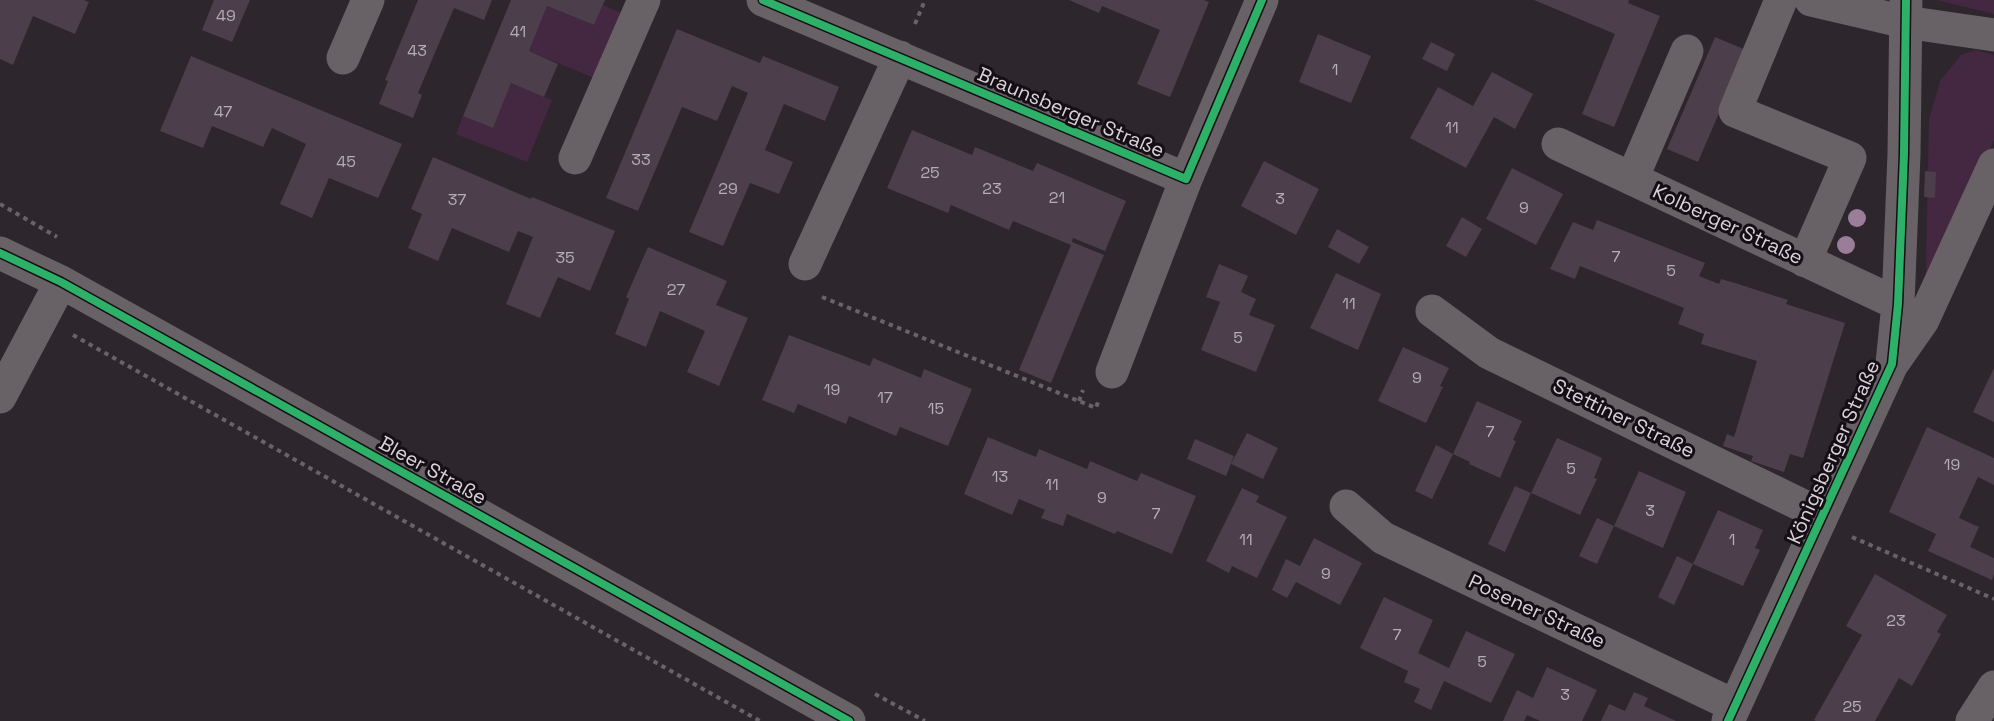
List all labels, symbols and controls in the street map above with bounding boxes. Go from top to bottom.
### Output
house number: 49 [216,5,236,26]
house number: 41 [510,21,526,42]
house number: 43 [407,40,427,61]
house number: 1 [1332,59,1338,80]
street label: Braunsberger Straße [974,61,1168,163]
house number: 47 [214,101,232,122]
house number: 11 [1445,117,1459,138]
house number: 33 [631,149,651,170]
house number: 45 [336,151,356,172]
house number: 25 [920,162,940,183]
house number: 29 [718,178,738,199]
house number: 23 [982,178,1002,199]
street label: Kolberger Straße [1649,178,1807,270]
house number: 21 [1049,187,1065,208]
house number: 3 [1275,188,1285,209]
house number: 37 [448,189,466,210]
house number: 9 [1519,197,1529,218]
house number: 7 [1611,246,1621,267]
house number: 35 [555,247,575,268]
house number: 5 [1666,260,1676,281]
house number: 27 [667,279,685,300]
house number: 11 [1342,293,1356,314]
house number: 5 [1233,327,1243,348]
street label: Königsberger Straße [1781,356,1885,548]
house number: 9 [1412,367,1422,388]
street label: Stettiner Straße [1549,372,1699,464]
house number: 19 [824,379,840,400]
house number: 17 [877,387,893,408]
house number: 15 [928,398,944,419]
house number: 7 [1485,421,1495,442]
street label: Bleer Straße [375,430,491,510]
house number: 19 [1944,454,1960,475]
house number: 5 [1566,458,1576,479]
house number: 13 [992,466,1008,487]
house number: 11 [1045,474,1059,495]
house number: 9 [1097,487,1107,508]
house number: 3 [1645,500,1655,521]
house number: 7 [1151,503,1161,524]
house number: 11 [1239,529,1253,550]
house number: 1 [1729,529,1735,550]
house number: 9 [1321,563,1331,584]
street label: Posener Straße [1465,568,1609,654]
house number: 23 [1886,610,1906,631]
house number: 7 [1392,624,1402,645]
house number: 5 [1477,651,1487,672]
house number: 3 [1560,684,1570,705]
house number: 25 [1842,696,1862,717]

